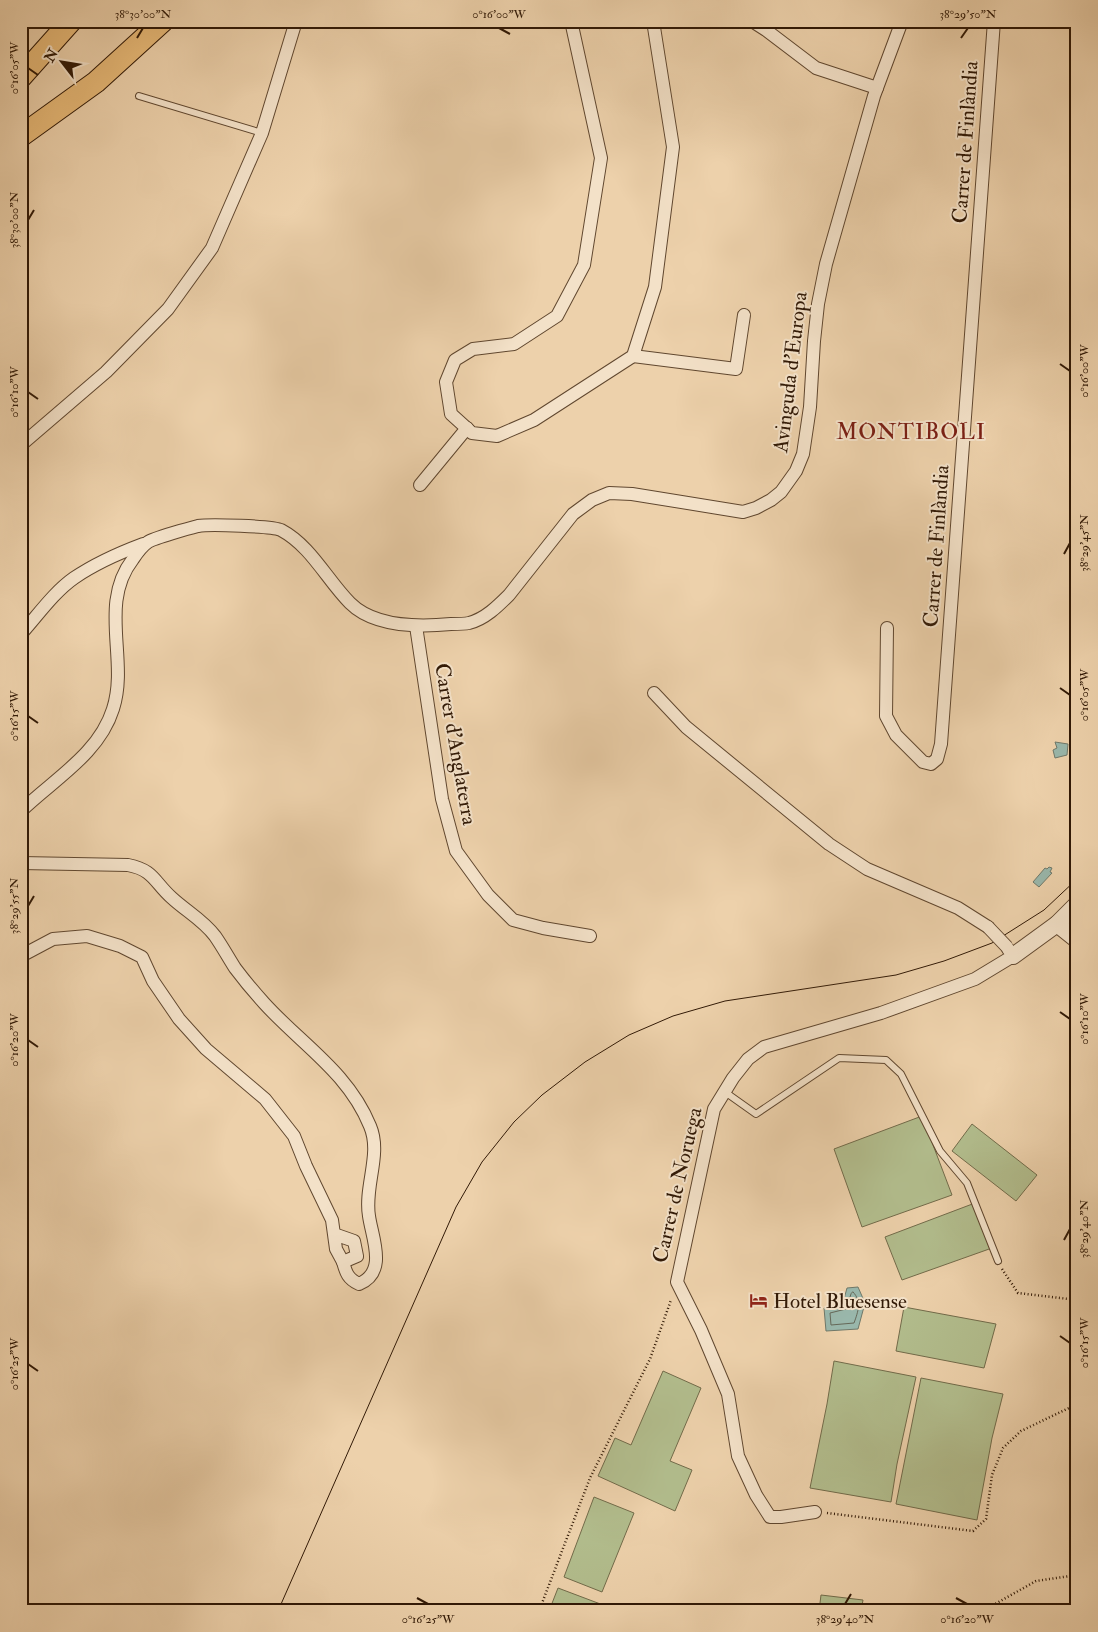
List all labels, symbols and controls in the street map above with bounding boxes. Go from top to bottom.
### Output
text: 38°30'00"N [115,7,172,22]
text: 0°16'00"W [472,7,527,22]
text: 38°29'50"N [939,7,997,22]
north arrow [38,38,88,88]
text: 0°16'05"W [7,41,22,94]
text: N [40,45,62,66]
street label: Carrer de Finlàndia [946,60,985,224]
text: 38°30'00"N [7,191,22,248]
street label: Avinguda d'Europa [767,290,814,455]
text: 0°16'00"W [1077,343,1092,398]
text: 0°16'10"W [7,365,22,418]
district label: MONTIBOLI [836,418,986,446]
street label: Carrer de Finlàndia [917,464,956,628]
text: 38°29'45"N [1077,514,1092,572]
street label: Carrer d'Anglaterra [428,661,483,827]
text: 0°16'05"W [1077,668,1092,721]
text: 0°16'15"W [7,690,22,741]
text: 38°29'55"N [7,878,22,934]
text: 0°16'10"W [1077,992,1092,1045]
text: 0°16'20"W [7,1013,22,1067]
street label: Carrer de Noruega [646,1104,709,1266]
text: 38°29'40"N [1077,1200,1092,1258]
place label: Hotel Bluesense [773,1288,907,1315]
hotel icon: Hotel Bluesense [749,1291,769,1311]
text: 0°16'15"W [1077,1317,1092,1368]
text: 0°16'25"W [7,1337,22,1390]
text: 0°16'25"W [402,1612,455,1627]
text: 38°29'40"N [816,1612,874,1627]
text: 0°16'20"W [940,1612,994,1627]

